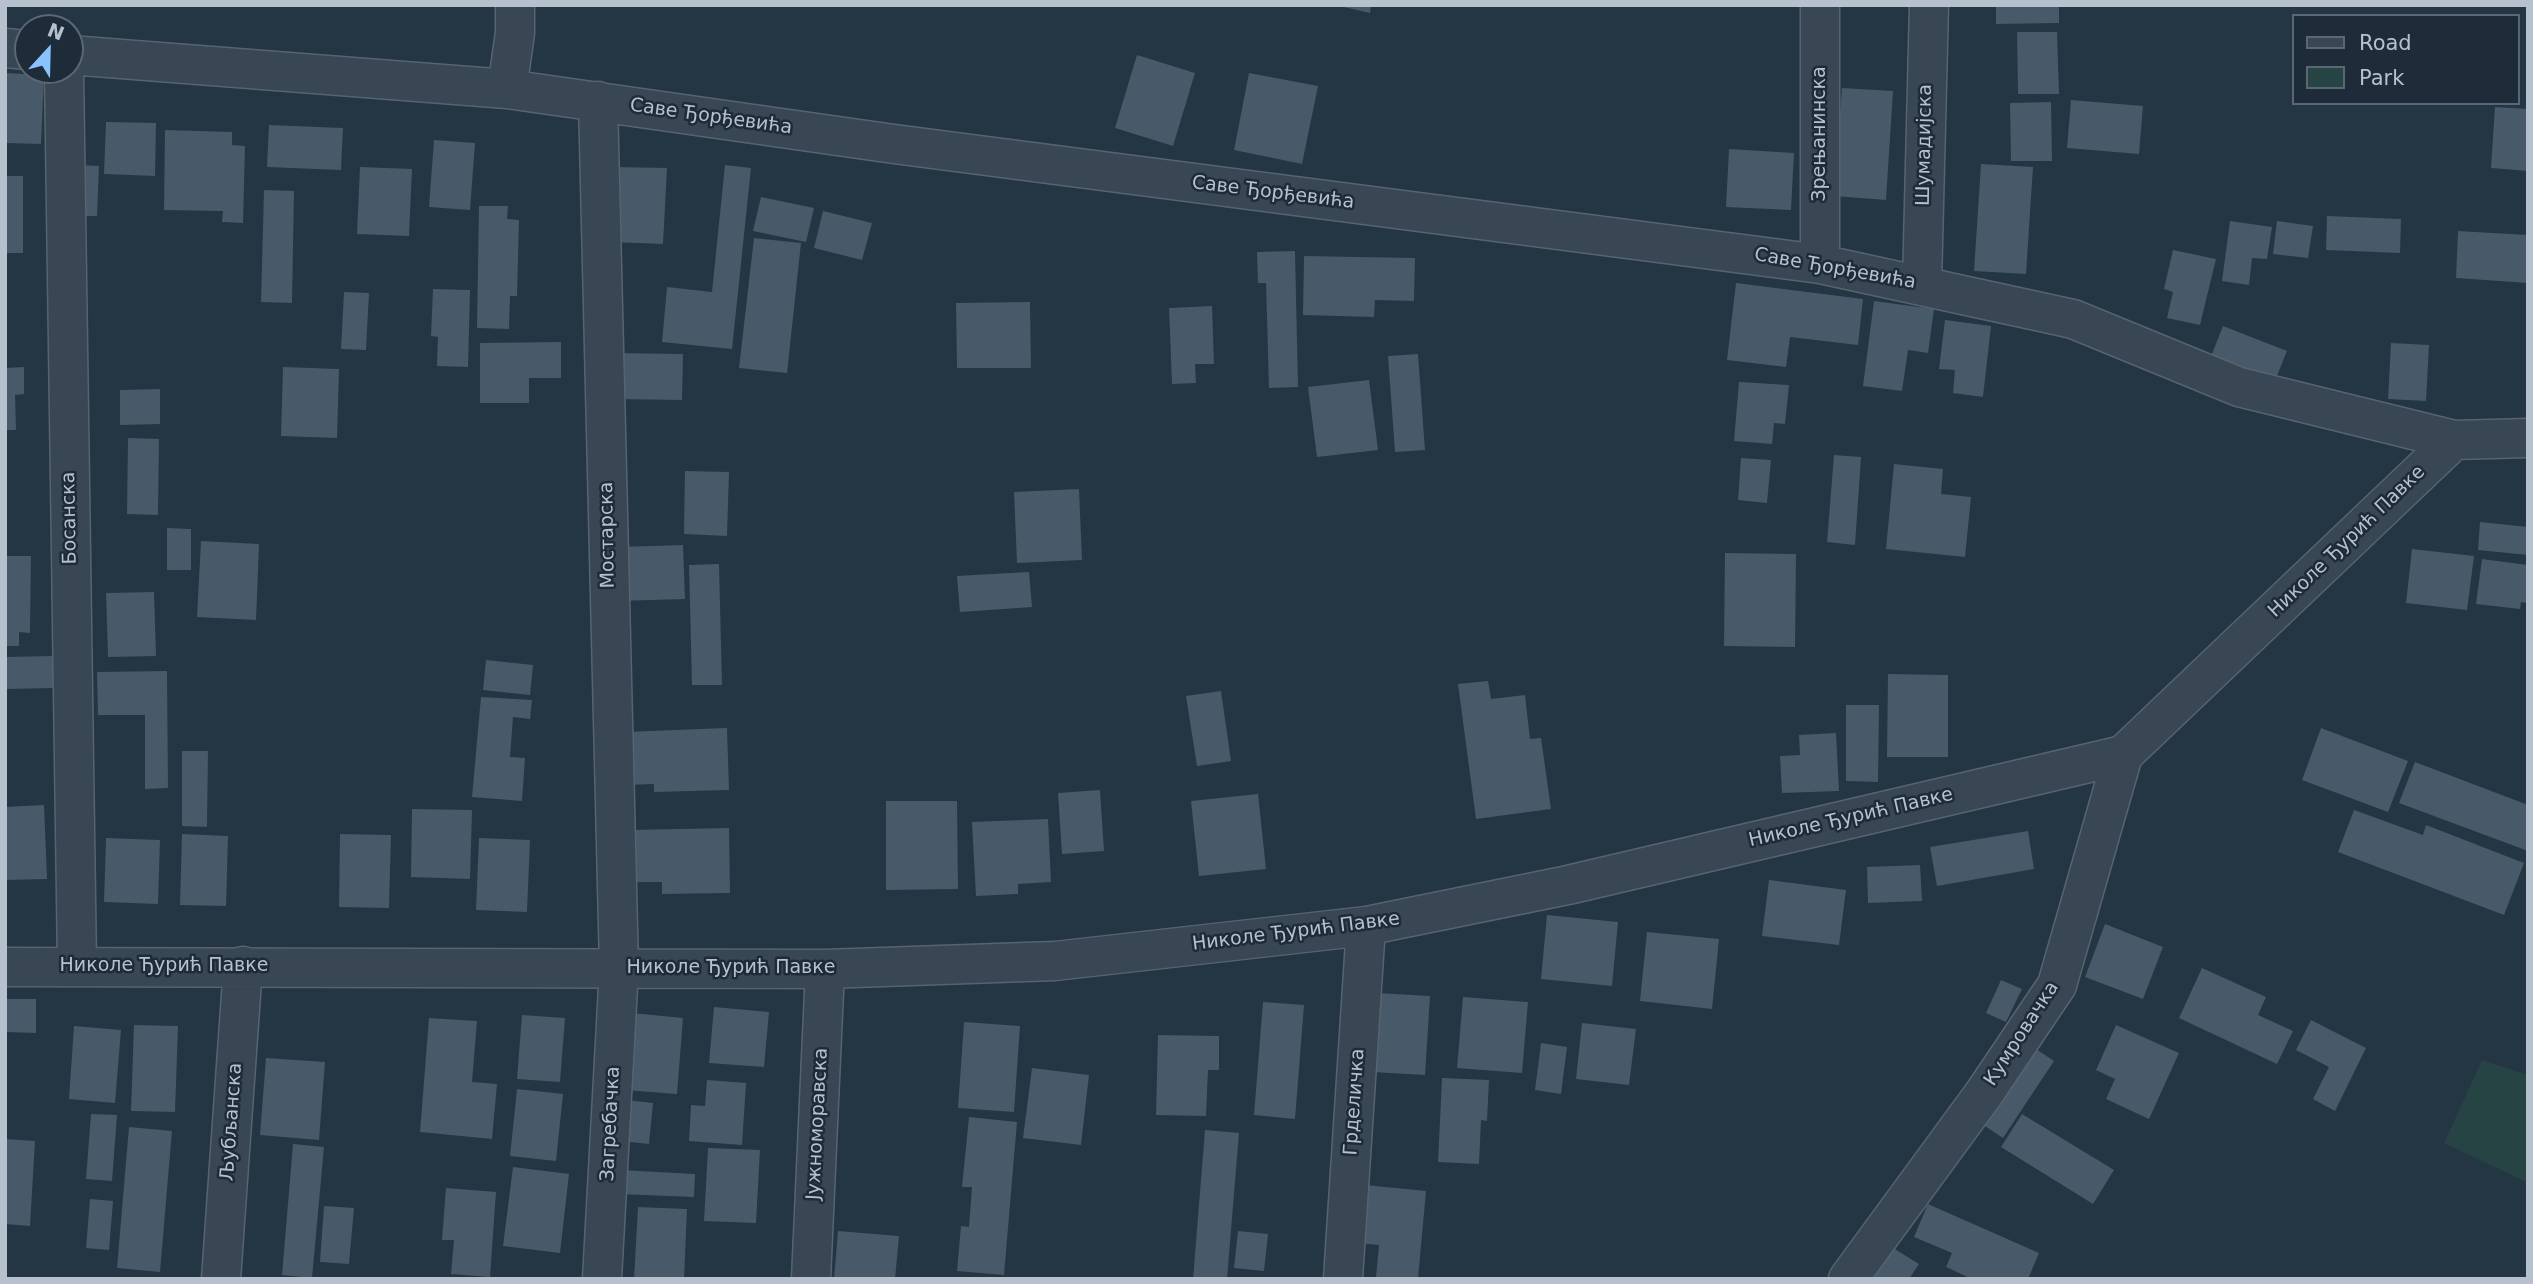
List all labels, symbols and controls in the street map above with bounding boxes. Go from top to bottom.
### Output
north arrow [14,14,84,84]
legend [2292,14,2519,105]
text: N [45,18,68,45]
text: Road [2359,31,2412,55]
street label: Зрењанинска [1809,66,1831,202]
text: Park [2359,66,2404,90]
street label: Шумадијска [1913,84,1937,206]
street label: Саве Ђорђевића [628,94,794,140]
street label: Саве Ђорђевића [1190,172,1356,214]
street label: Саве Ђорђевића [1752,244,1918,294]
street label: Николе Ђурић Павке [2264,461,2430,623]
street label: Босанска [58,471,82,565]
street label: Мостарска [596,481,620,589]
street label: Николе Ђурић Павке [1747,783,1955,853]
street label: Николе Ђурић Павке [1191,908,1401,956]
street label: Николе Ђурић Павке [60,955,268,977]
street label: Николе Ђурић Павке [627,957,835,979]
street label: Кумровачка [1980,977,2064,1091]
street label: Јужноморавска [803,1047,833,1201]
street label: Грделичка [1340,1048,1370,1156]
street label: Љубљанска [216,1062,248,1182]
street label: Загребачка [597,1066,625,1182]

